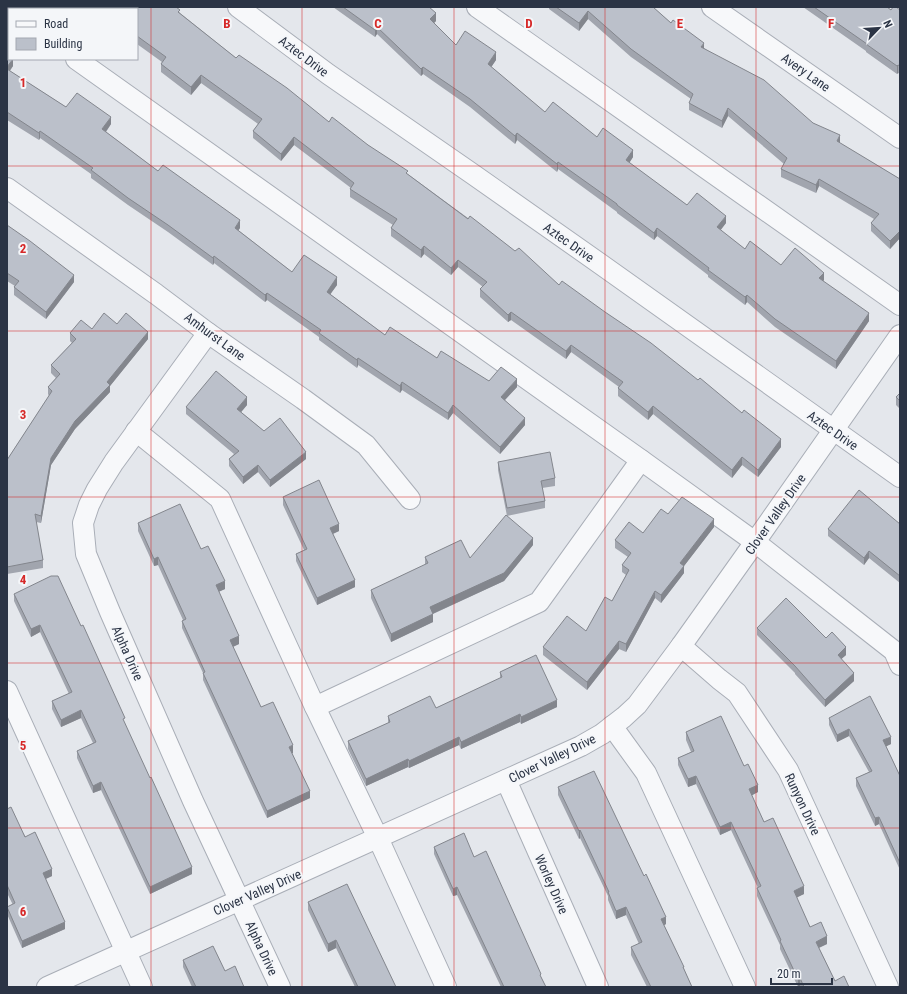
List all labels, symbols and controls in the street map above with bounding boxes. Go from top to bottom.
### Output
legend [8,8,138,60]
north arrow [859,8,899,48]
text: B [223,16,231,31]
text: C [374,16,382,31]
text: D [525,16,533,31]
text: E [677,16,684,31]
text: F [828,16,834,31]
text: Road [44,17,68,31]
text: N [880,18,895,30]
street label: Aztec Drive [276,33,331,80]
text: Building [44,37,82,51]
street label: Avery Lane [778,50,833,95]
text: 1 [20,75,26,90]
street label: Aztec Drive [541,220,597,265]
text: 2 [20,241,27,256]
street label: Amhurst Lane [181,309,248,363]
text: 3 [20,407,26,422]
street label: Aztec Drive [805,408,861,453]
street label: Clover Valley Drive [742,471,809,557]
text: 4 [20,572,27,587]
street label: Alpha Drive [109,624,146,683]
street label: Clover Valley Drive [506,731,598,786]
text: 5 [20,738,27,753]
street label: Runyon Drive [782,771,823,838]
street label: Worley Drive [532,852,571,916]
street label: Clover Valley Drive [211,866,304,919]
text: 6 [20,904,27,919]
street label: Alpha Drive [242,919,281,978]
scale bar [771,960,832,986]
text: 20 m [777,967,801,981]

